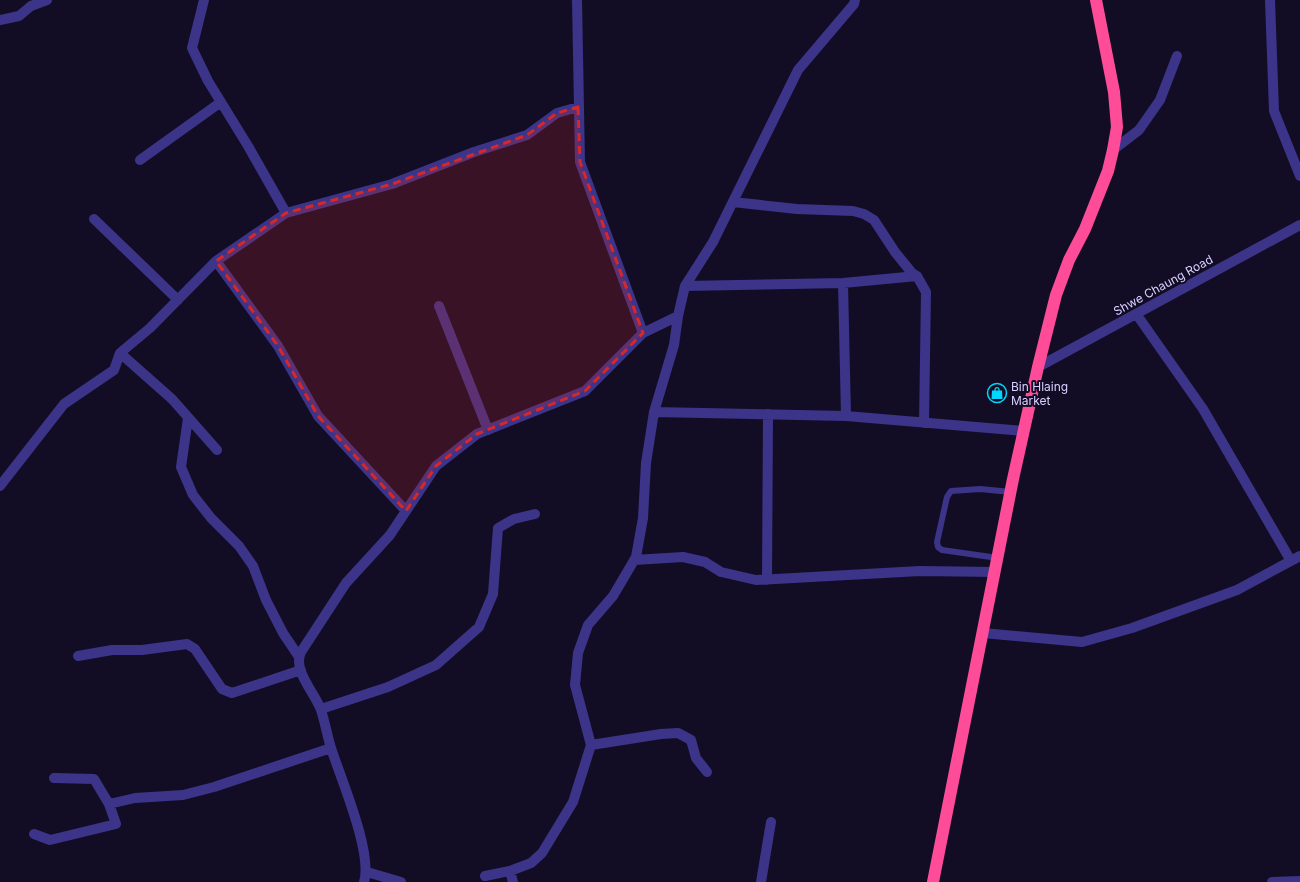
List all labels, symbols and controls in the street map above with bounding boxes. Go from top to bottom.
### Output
street label: Shwe Chaung Road [1111,251,1215,319]
place label: Bin Hlaing Market [1011,379,1068,408]
shop icon: Bin Hlaing Market [986,382,1008,404]

